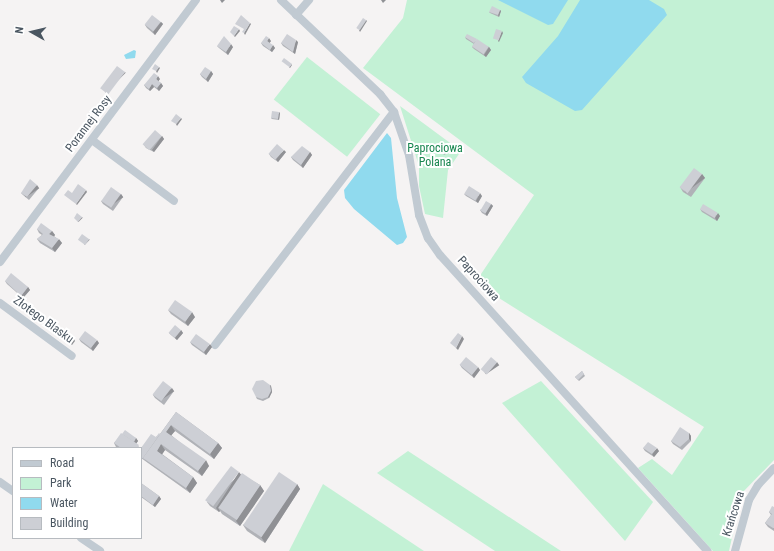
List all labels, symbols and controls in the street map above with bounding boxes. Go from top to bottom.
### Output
north arrow [12,12,52,52]
text: N [13,26,27,35]
street label: Porannej Rosy [63,93,115,155]
park label: Paprociowa Polana [407,142,463,170]
street label: Paprociowa [454,253,502,305]
street label: Złotego Blasku [10,293,76,347]
legend [12,447,142,539]
text: Road [50,456,74,470]
text: Park [50,476,71,490]
street label: Krańcowa [720,490,748,538]
text: Water [50,496,78,510]
text: Building [50,516,88,530]

